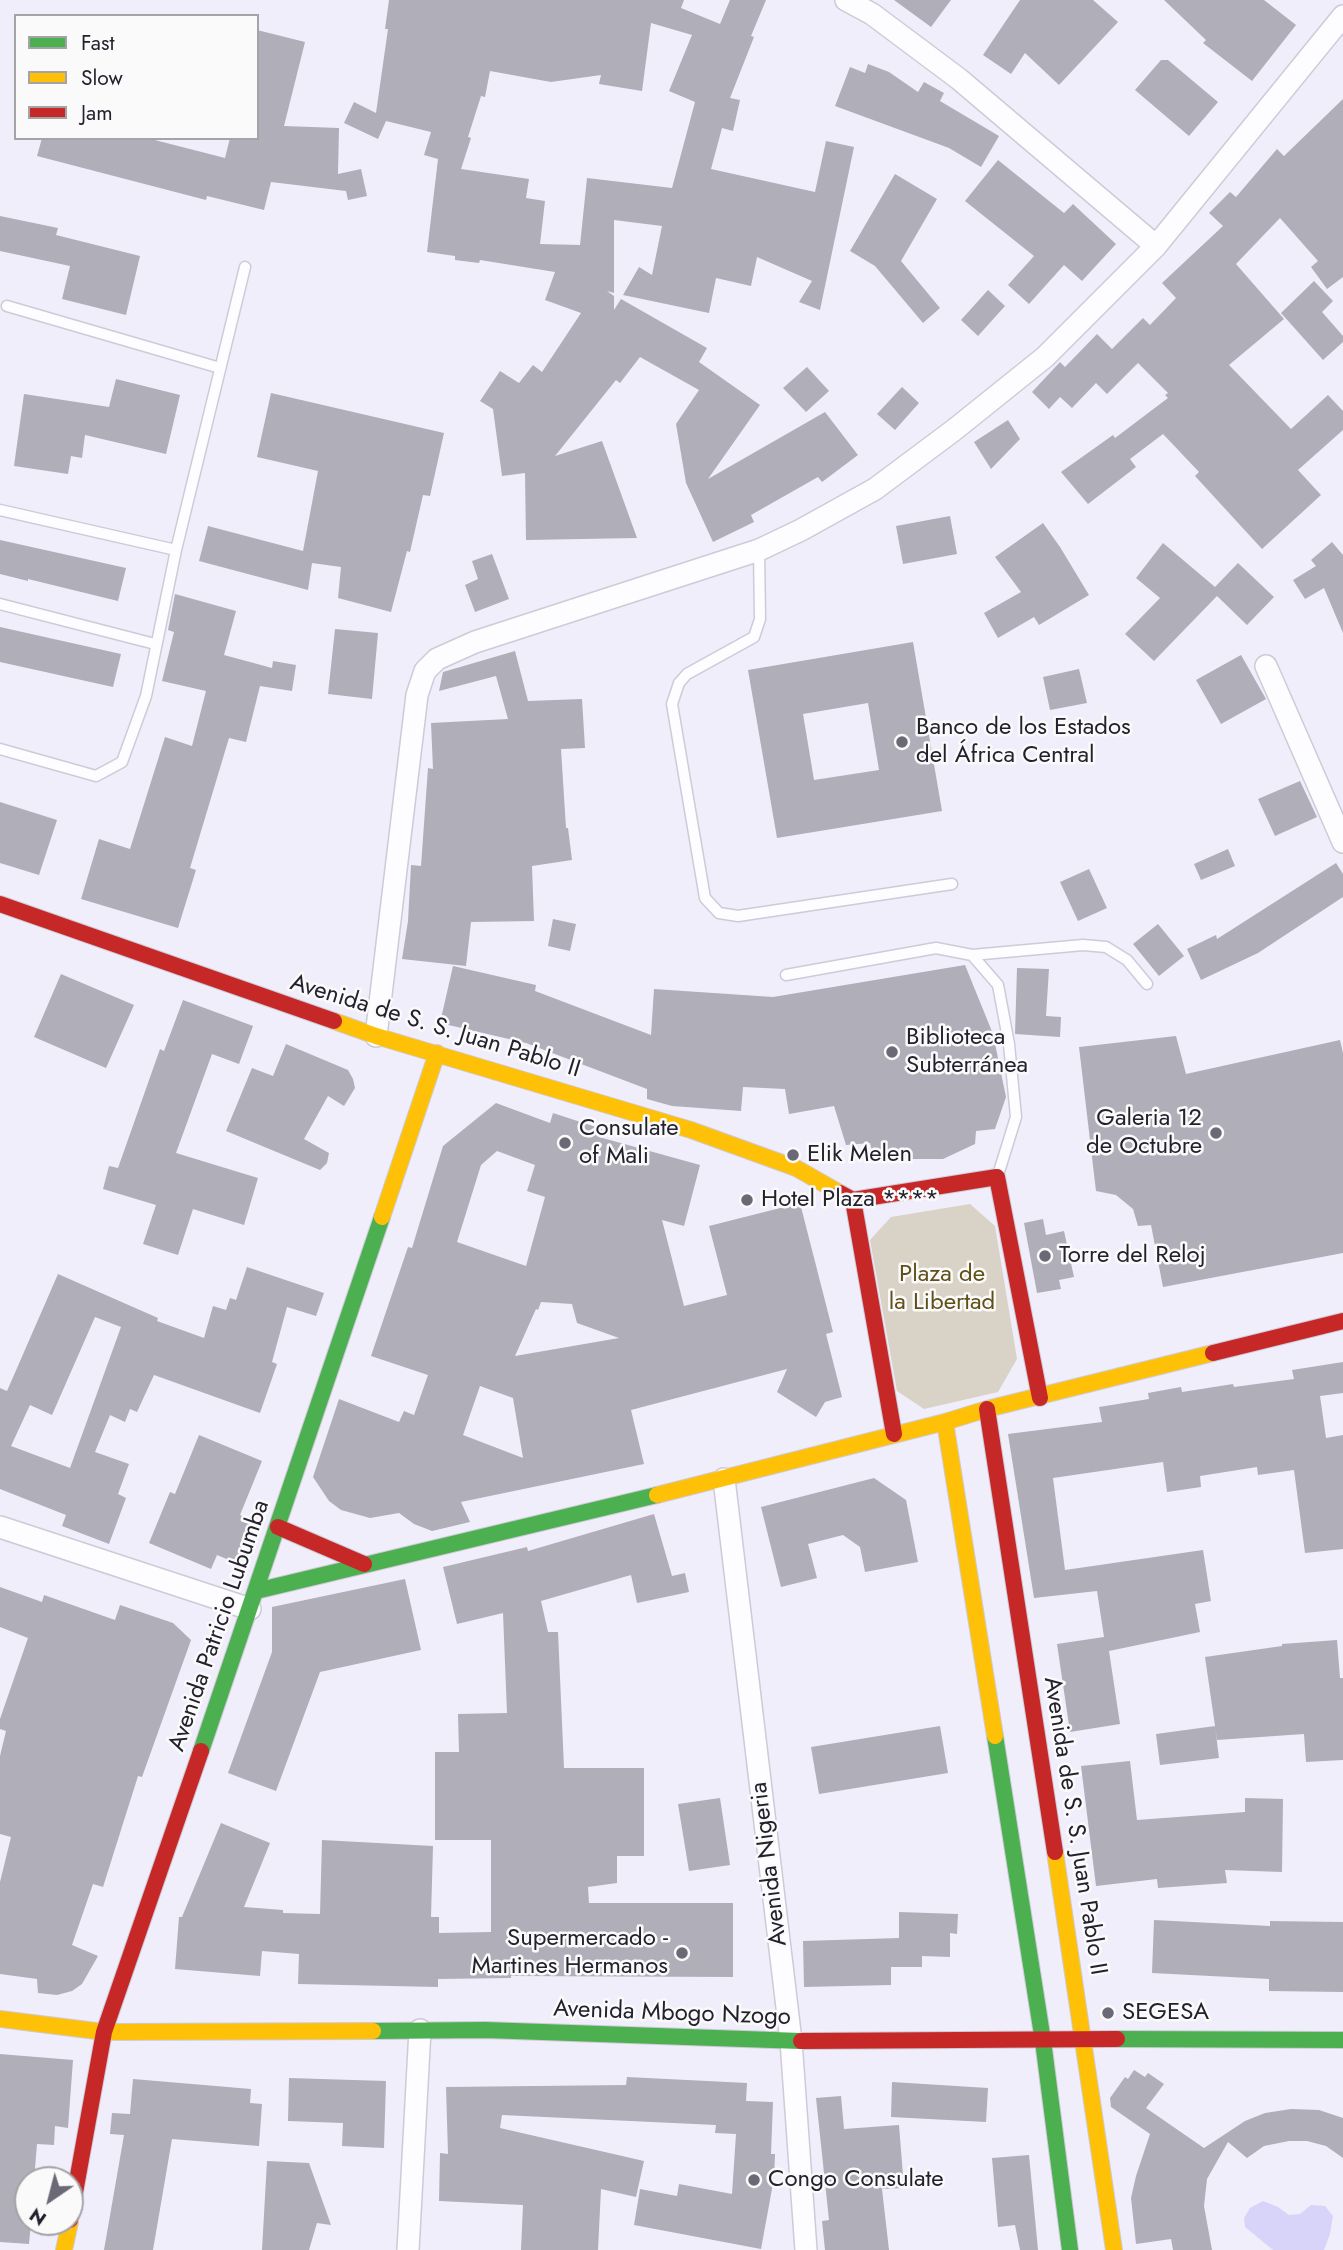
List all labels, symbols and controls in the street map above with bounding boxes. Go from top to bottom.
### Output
legend [14,14,259,140]
text: Fast [81,28,114,58]
text: Slow [81,63,123,93]
text: Jam [81,98,113,128]
place label: Banco de los Estados del África Central [916,714,1131,770]
marker: Banco de los Estados del África Central [894,734,910,750]
street label: Avenida de S. S. Juan Pablo II [287,969,583,1085]
place label: Biblioteca Subterránea [906,1024,1028,1080]
marker: Biblioteca Subterránea [884,1044,900,1060]
place label: Galeria 12 de Octubre [1086,1105,1202,1161]
place label: Consulate of Mali [579,1115,679,1171]
marker: Galeria 12 de Octubre [1208,1125,1224,1141]
marker: Consulate of Mali [557,1135,573,1151]
place label: Elik Melen [807,1141,912,1169]
marker: Elik Melen [785,1147,801,1163]
place label: Hotel Plaza **** [761,1186,939,1214]
marker: Hotel Plaza **** [739,1192,755,1208]
place label: Torre del Reloj [1059,1242,1206,1270]
marker: Torre del Reloj [1037,1248,1053,1264]
park label: Plaza de la Libertad [889,1261,995,1317]
street label: Avenida Patricio Lubumba [163,1497,277,1755]
street label: Avenida de S. S. Juan Pablo II [1036,1675,1112,1977]
street label: Avenida Nigeria [746,1780,794,1948]
place label: Supermercado - Martines Hermanos [472,1925,668,1981]
marker: Supermercado - Martines Hermanos [674,1945,690,1961]
street label: Avenida Mbogo Nzogo [553,1995,791,2033]
place label: SEGESA [1122,1999,1209,2027]
marker: SEGESA [1100,2005,1116,2021]
north arrow [14,2166,84,2236]
place label: Congo Consulate [768,2166,944,2194]
marker: Congo Consulate [746,2172,762,2188]
text: N [24,2202,52,2232]

